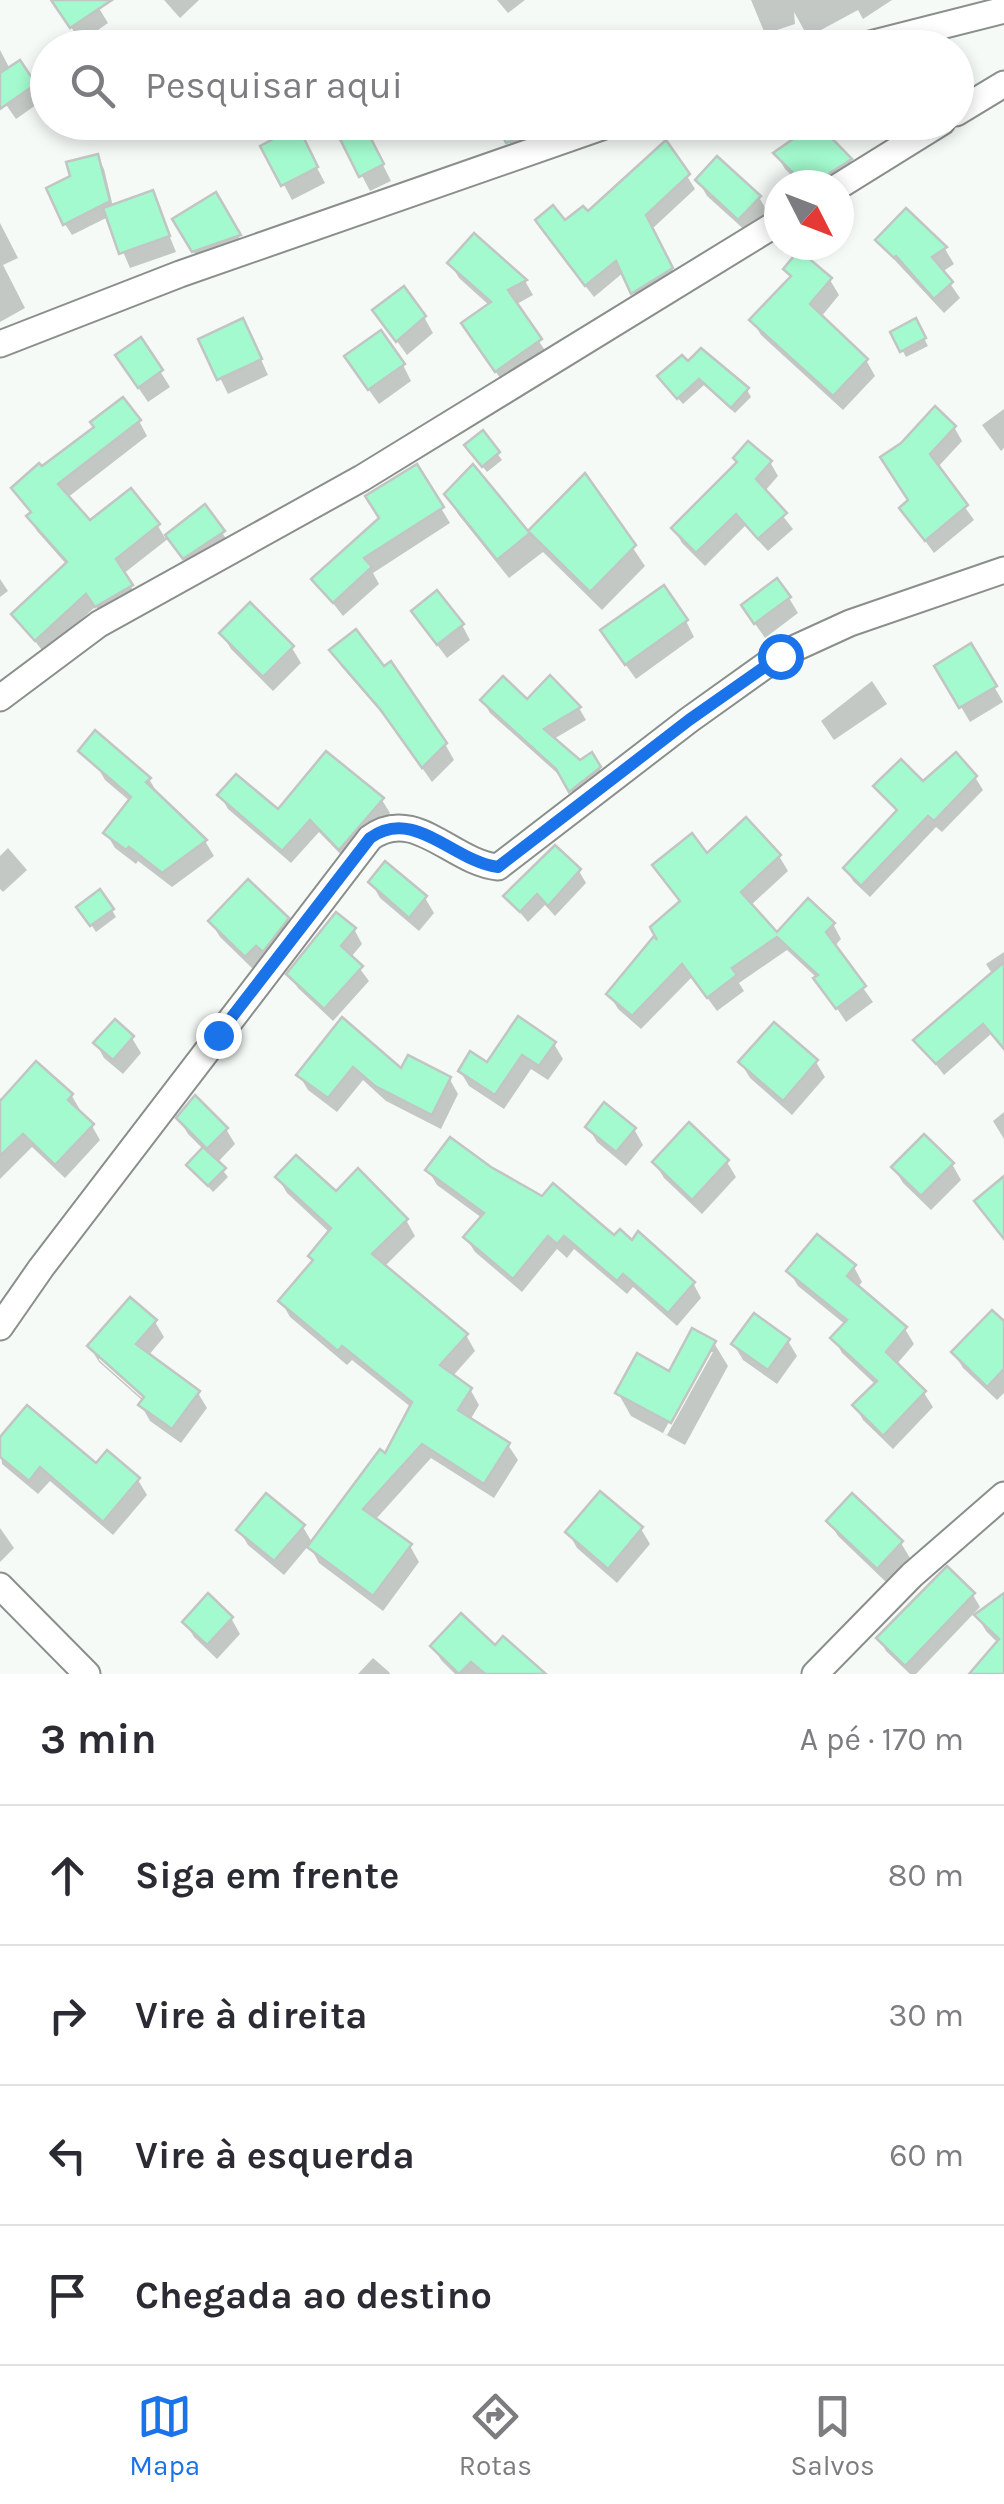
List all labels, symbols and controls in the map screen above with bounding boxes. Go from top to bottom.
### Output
search box [30,30,974,140]
icon: search [65,58,120,113]
text: Pesquisar aqui [145,63,403,108]
north arrow [764,170,854,260]
route start [758,634,804,680]
route end [196,1013,242,1059]
text: 3 min [40,1714,157,1764]
text: A pé · 170 m [800,1721,964,1758]
icon: ahead [40,1848,95,1903]
text: Siga em frente [135,1853,399,1898]
text: 80 m [888,1857,964,1894]
icon: right [40,1988,95,2043]
text: Vire à direita [135,1993,367,2038]
text: 30 m [889,1997,964,2034]
icon: left [40,2128,95,2183]
text: Vire à esquerda [135,2133,415,2178]
text: 60 m [889,2137,964,2174]
icon: arrive [40,2268,95,2323]
text: Chegada ao destino [135,2273,492,2318]
tab: Mapa [129,2389,200,2482]
tab: Rotas [459,2389,532,2482]
tab: Salvos [790,2389,875,2482]

